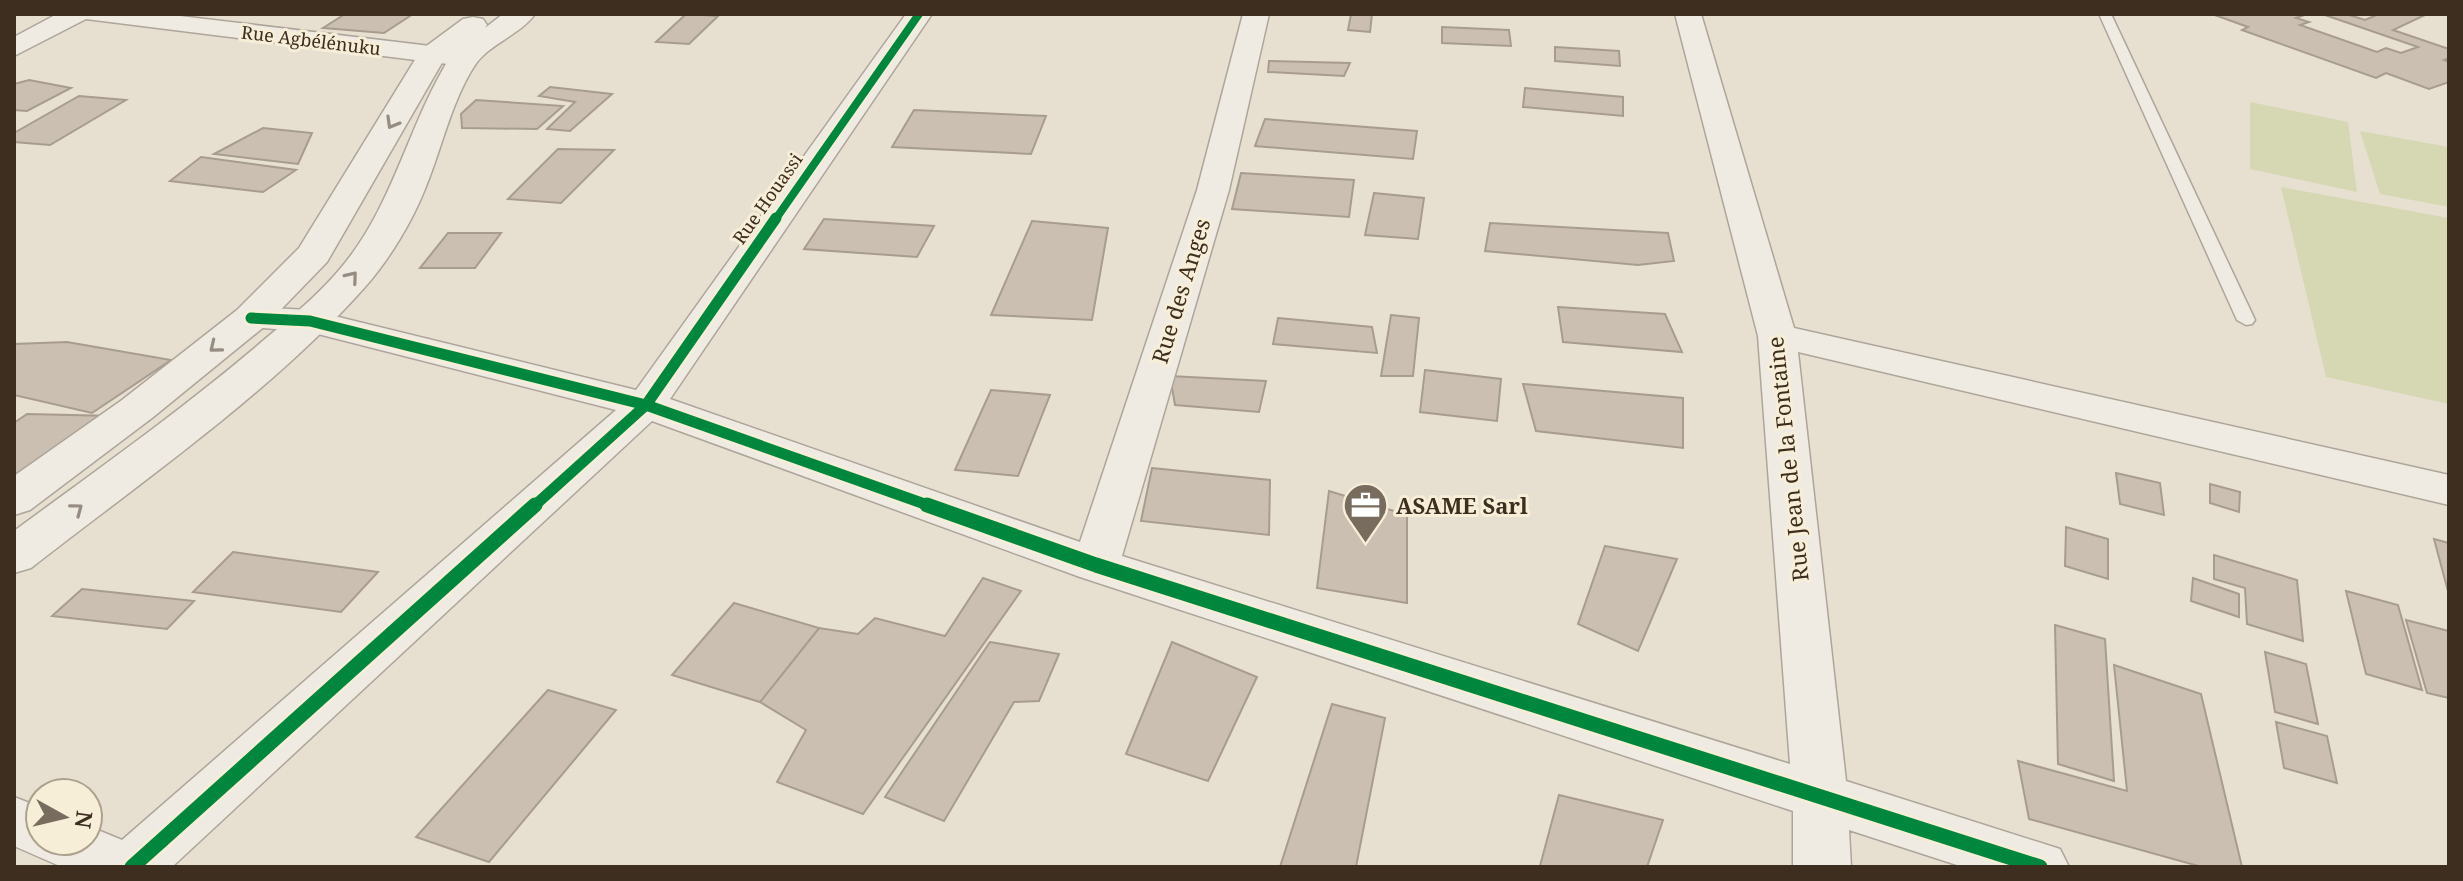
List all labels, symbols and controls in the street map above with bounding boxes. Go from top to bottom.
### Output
street label: Rue Agbélénuku [240,20,383,61]
one-way arrow [386,114,402,129]
street label: Rue Houassi [727,148,807,249]
street label: Rue des Anges [1144,215,1216,367]
one-way arrow [342,272,357,286]
street label: Rue Jean de la Fontaine [1759,335,1815,583]
one-way arrow [210,337,224,352]
office icon: ASAME Sarl [1341,482,1389,545]
place label: ASAME Sarl [1396,490,1528,520]
one-way arrow [68,505,82,519]
north arrow [24,777,104,857]
text: N [69,809,101,831]

